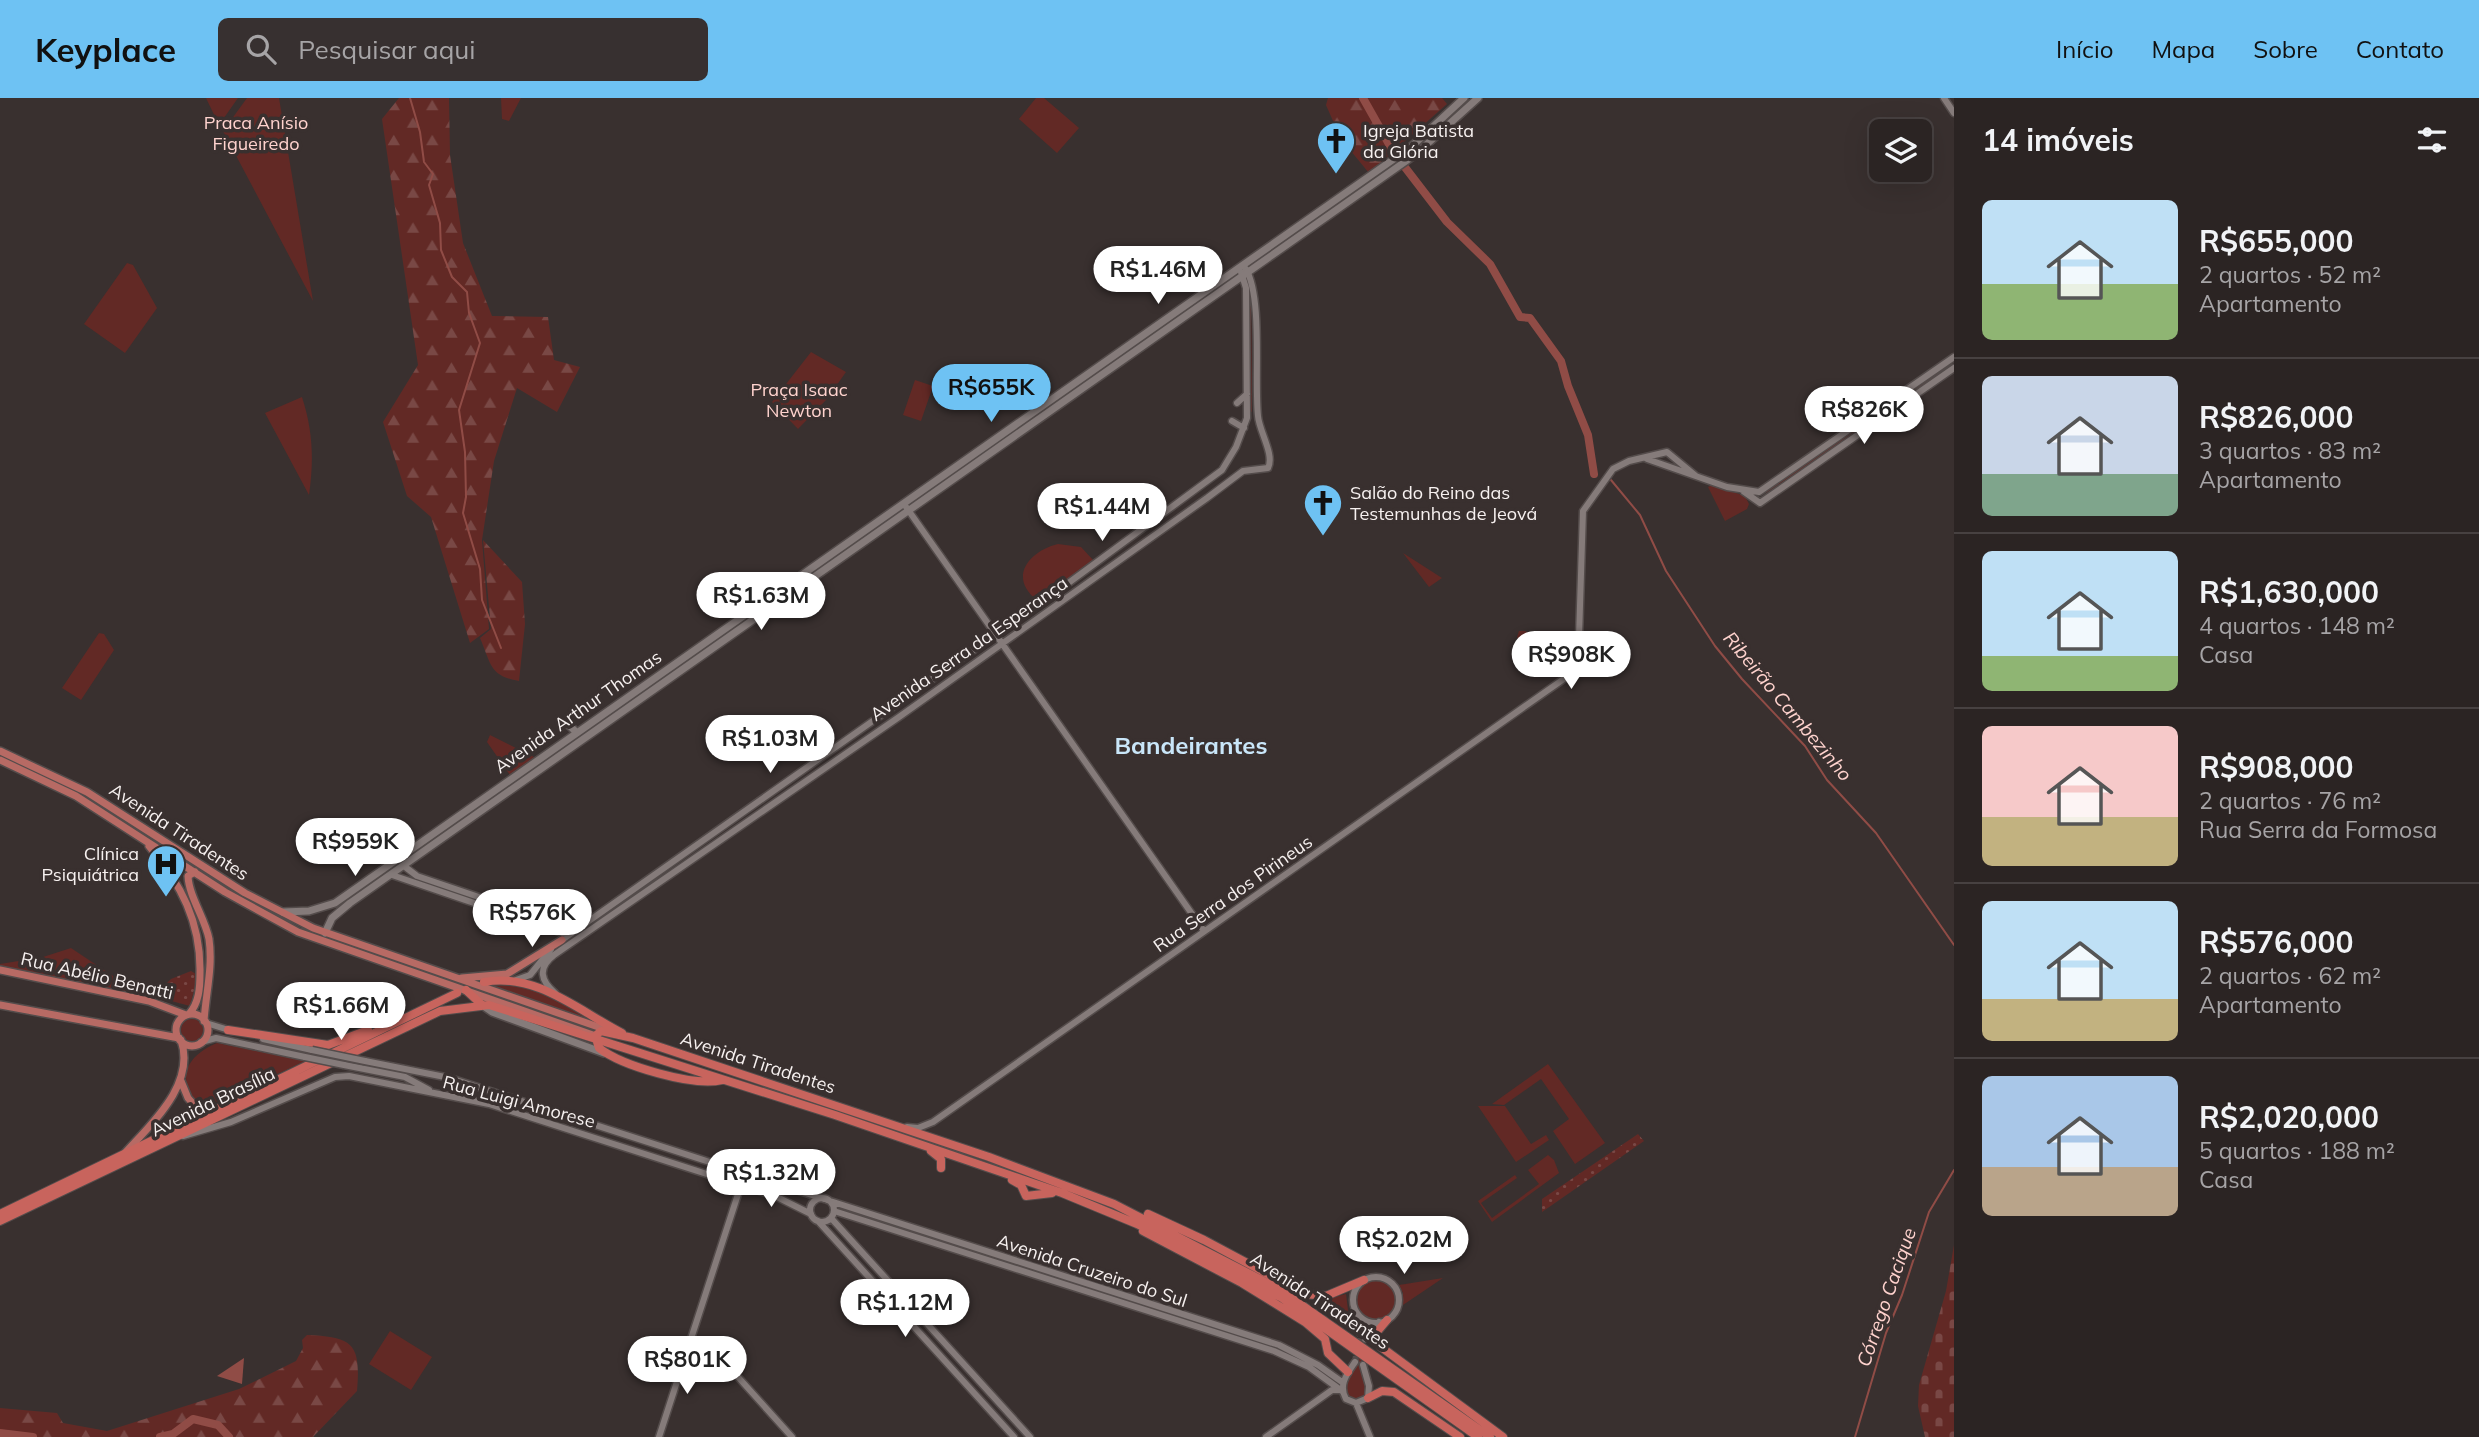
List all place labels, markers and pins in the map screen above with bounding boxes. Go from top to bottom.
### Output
place label: Igreja Batista da Glória [1363,119,1474,163]
church icon: Igreja Batista da Glória [1315,120,1357,175]
pin: R$1.46M [1093,246,1223,306]
pin: R$655K [934,364,1048,424]
pin: R$826K [1807,386,1921,446]
place label: Salão do Reino das Testemunhas de Jeová [1350,481,1537,525]
church icon: Salão do Reino das Testemunhas de Jeová [1302,482,1344,537]
pin: R$1.44M [1037,484,1167,543]
pin: R$1.63M [696,573,826,632]
pin: R$908K [1514,632,1628,691]
pin: R$1.03M [705,716,835,775]
pin: R$959K [298,818,412,878]
place label: Clínica Psiquiátrica [41,842,139,886]
hospital icon: Clínica Psiquiátrica [145,843,187,898]
pin: R$576K [475,890,589,949]
pin: R$1.66M [276,982,406,1042]
pin: R$1.32M [706,1150,836,1209]
pin: R$2.02M [1339,1216,1469,1276]
pin: R$1.12M [840,1280,970,1339]
pin: R$801K [630,1336,744,1396]

